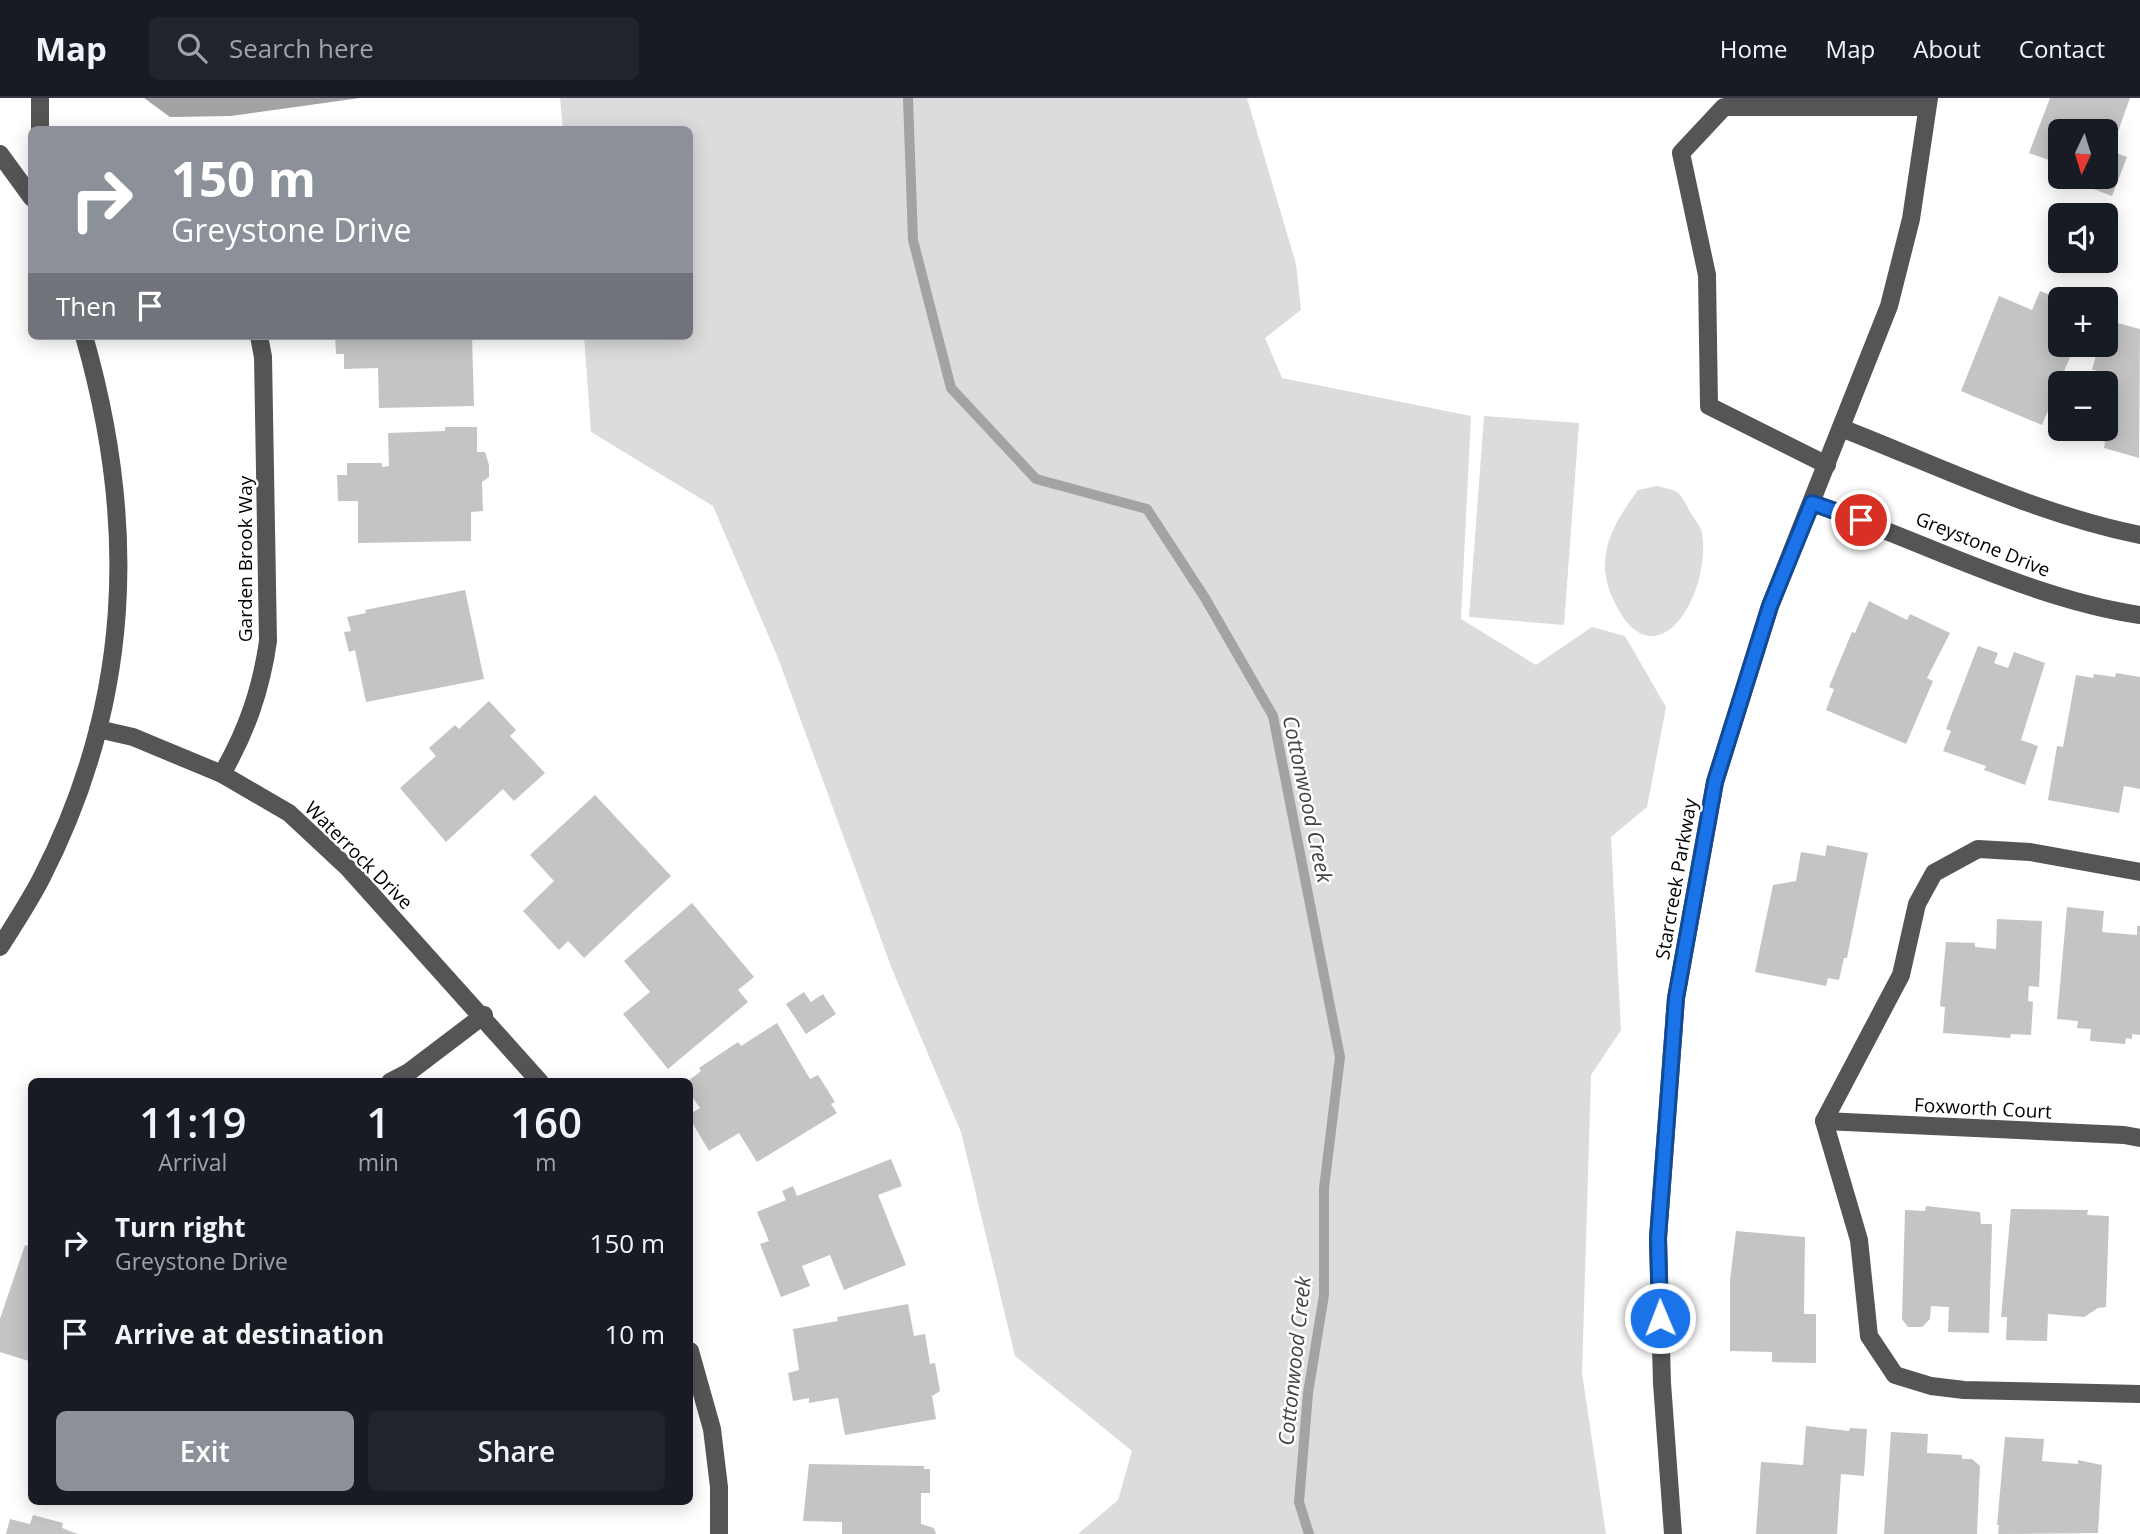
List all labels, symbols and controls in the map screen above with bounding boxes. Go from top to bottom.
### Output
search box [149,17,639,80]
text: Map [35,26,107,71]
icon: search [173,29,211,67]
text: Search here [229,30,374,66]
text: Home [1720,32,1788,65]
text: Map [1826,32,1875,65]
text: About [1913,32,1981,65]
text: Contact [2019,32,2105,65]
north arrow [2048,119,2118,189]
map controls [2048,119,2118,441]
text: 150 m [171,145,316,211]
icon: right [56,154,147,245]
button: sound [2048,203,2118,273]
text: Greystone Drive [171,208,411,251]
icon: arrive [131,287,169,325]
button: + [2048,287,2118,357]
text: Then [56,288,117,324]
button: − [2048,371,2118,441]
street label: Garden Brook Way [232,475,258,642]
pin [1831,490,1891,550]
icon: arrive [1842,501,1880,539]
street label: Greystone Drive [1912,505,2054,583]
water label: Cottonwood Creek [1277,713,1340,886]
street label: Waterrock Drive [299,795,419,915]
street label: Starcreek Parkway [1649,796,1703,962]
street label: Foxworth Court [1913,1091,2053,1125]
text: 11:19 [139,1093,247,1150]
text: 1 [366,1093,390,1150]
text: 160 [510,1093,582,1150]
text: Arrival [158,1146,227,1178]
text: min [358,1146,399,1178]
text: m [535,1146,557,1178]
text: Turn right [115,1209,246,1245]
icon: right [56,1224,94,1262]
text: 150 m [590,1225,665,1261]
text: Greystone Drive [115,1245,288,1277]
water label: Cottonwood Creek [1271,1274,1317,1447]
position arrow [1623,1281,1697,1355]
icon: arrive [56,1315,94,1353]
text: Arrive at destination [115,1316,384,1352]
text: 10 m [604,1316,665,1352]
button: Exit [56,1411,354,1491]
button: Share [368,1411,665,1491]

